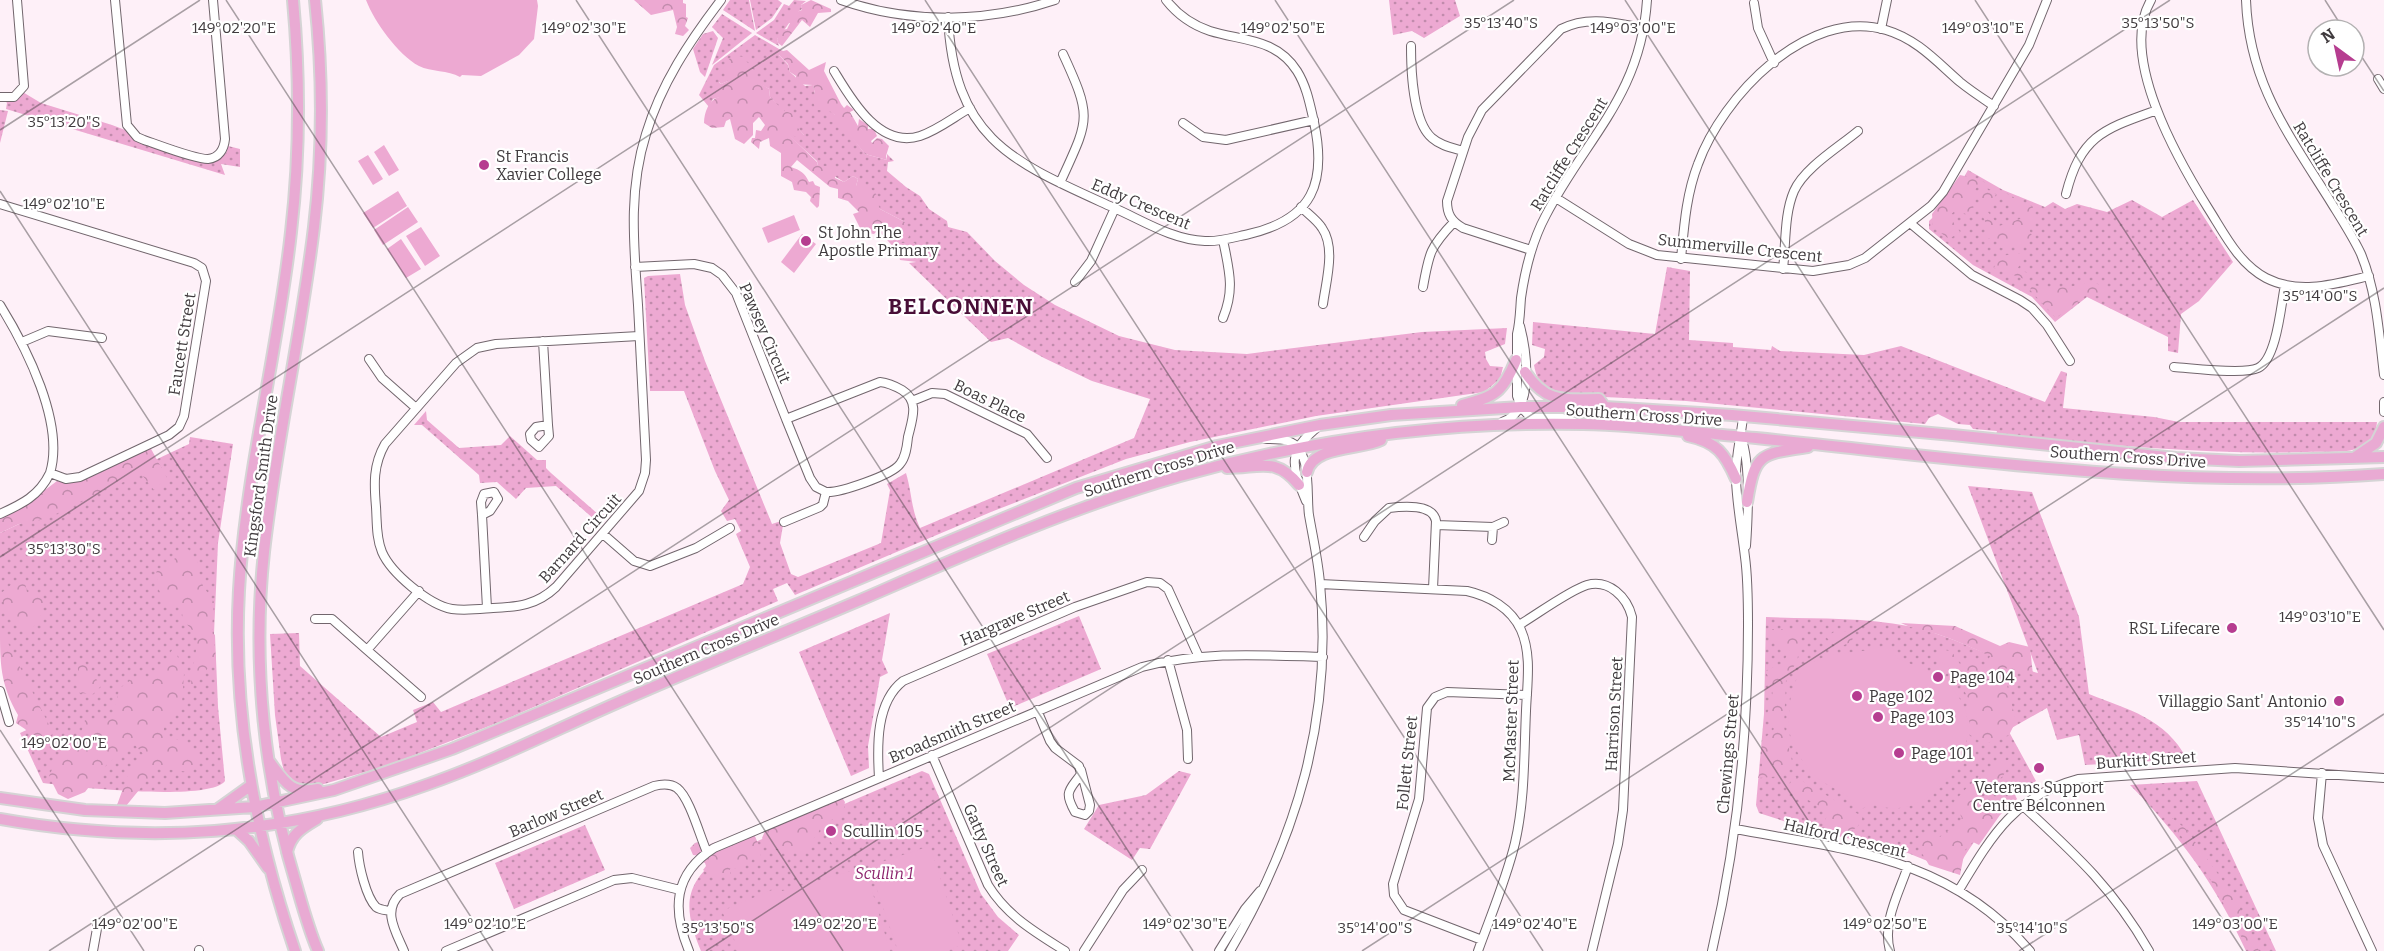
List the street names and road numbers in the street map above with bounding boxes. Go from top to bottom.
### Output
street label: Ratcliffe Crescent [1526,94,1612,214]
street label: Ratcliffe Crescent [2289,118,2373,240]
street label: Eddy Crescent [1089,175,1194,233]
street label: Summerville Crescent [1657,230,1824,266]
street label: Pawsey Circuit [735,280,795,386]
street label: Faucett Street [164,291,200,397]
street label: Boas Place [951,375,1029,427]
street label: Kingsford Smith Drive [240,394,282,558]
street label: Southern Cross Drive [1565,400,1723,430]
street label: Southern Cross Drive [1081,437,1237,501]
street label: Southern Cross Drive [2049,442,2207,472]
street label: Barnard Circuit [535,489,625,587]
street label: Hargrave Street [957,586,1073,650]
street label: Southern Cross Drive [630,610,782,688]
street label: Harrison Street [1602,656,1627,772]
street label: McMaster Street [1499,659,1523,782]
street label: Chewings Street [1713,693,1743,815]
street label: Broadsmith Street [886,697,1018,767]
street label: Follett Street [1393,714,1421,811]
street label: Burkitt Street [2095,747,2197,773]
street label: Barlow Street [506,785,606,841]
street label: Gatty Street [959,801,1013,890]
street label: Halford Crescent [1782,815,1908,861]

